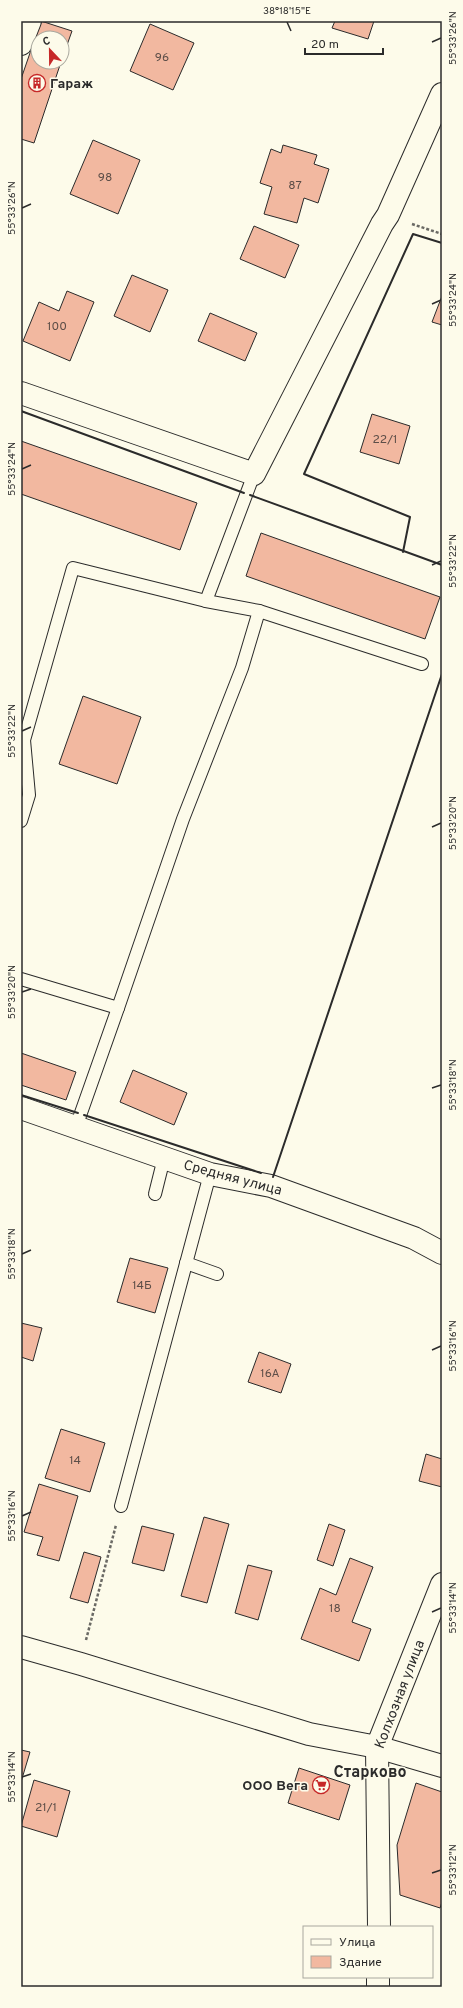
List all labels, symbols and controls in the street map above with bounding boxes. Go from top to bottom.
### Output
text: 38°18'15"E [263,5,311,18]
text: 55°33'26"N [447,11,460,65]
north arrow [30,30,70,70]
scale bar [305,30,383,56]
text: С [41,34,53,49]
text: 20 m [311,37,339,53]
house number: 96 [155,50,169,66]
building icon: Гараж [27,73,47,93]
place label: Гараж [50,76,93,93]
house number: 98 [98,170,112,186]
house number: 87 [288,178,302,194]
text: 55°33'26"N [6,181,19,235]
text: 55°33'24"N [447,273,460,327]
house number: 100 [47,319,67,335]
house number: 22/1 [372,432,398,448]
text: 55°33'24"N [6,442,19,496]
text: 55°33'22"N [447,534,460,588]
text: 55°33'22"N [6,704,19,758]
text: 55°33'20"N [447,796,460,850]
text: 55°33'20"N [6,965,19,1019]
text: 55°33'18"N [447,1059,460,1111]
street label: Средняя улица [181,1157,284,1200]
text: 55°33'18"N [6,1228,19,1280]
house number: 14Б [132,1278,152,1294]
text: 55°33'16"N [447,1320,460,1372]
house number: 16А [260,1366,280,1382]
house number: 14 [69,1453,81,1469]
text: 55°33'16"N [6,1490,19,1542]
text: 55°33'14"N [447,1582,460,1634]
house number: 18 [329,1601,341,1617]
street label: Колхозная улица [372,1638,429,1751]
text: 55°33'14"N [6,1751,19,1803]
district label: Старково [334,1763,407,1783]
supermarket icon: ООО Вега [311,1775,331,1795]
place label: ООО Вега [242,1778,308,1795]
house number: 21/1 [35,1800,57,1816]
text: 55°33'12"N [447,1844,460,1896]
legend [303,1926,433,1978]
text: Улица [339,1935,375,1951]
text: Здание [339,1955,382,1971]

